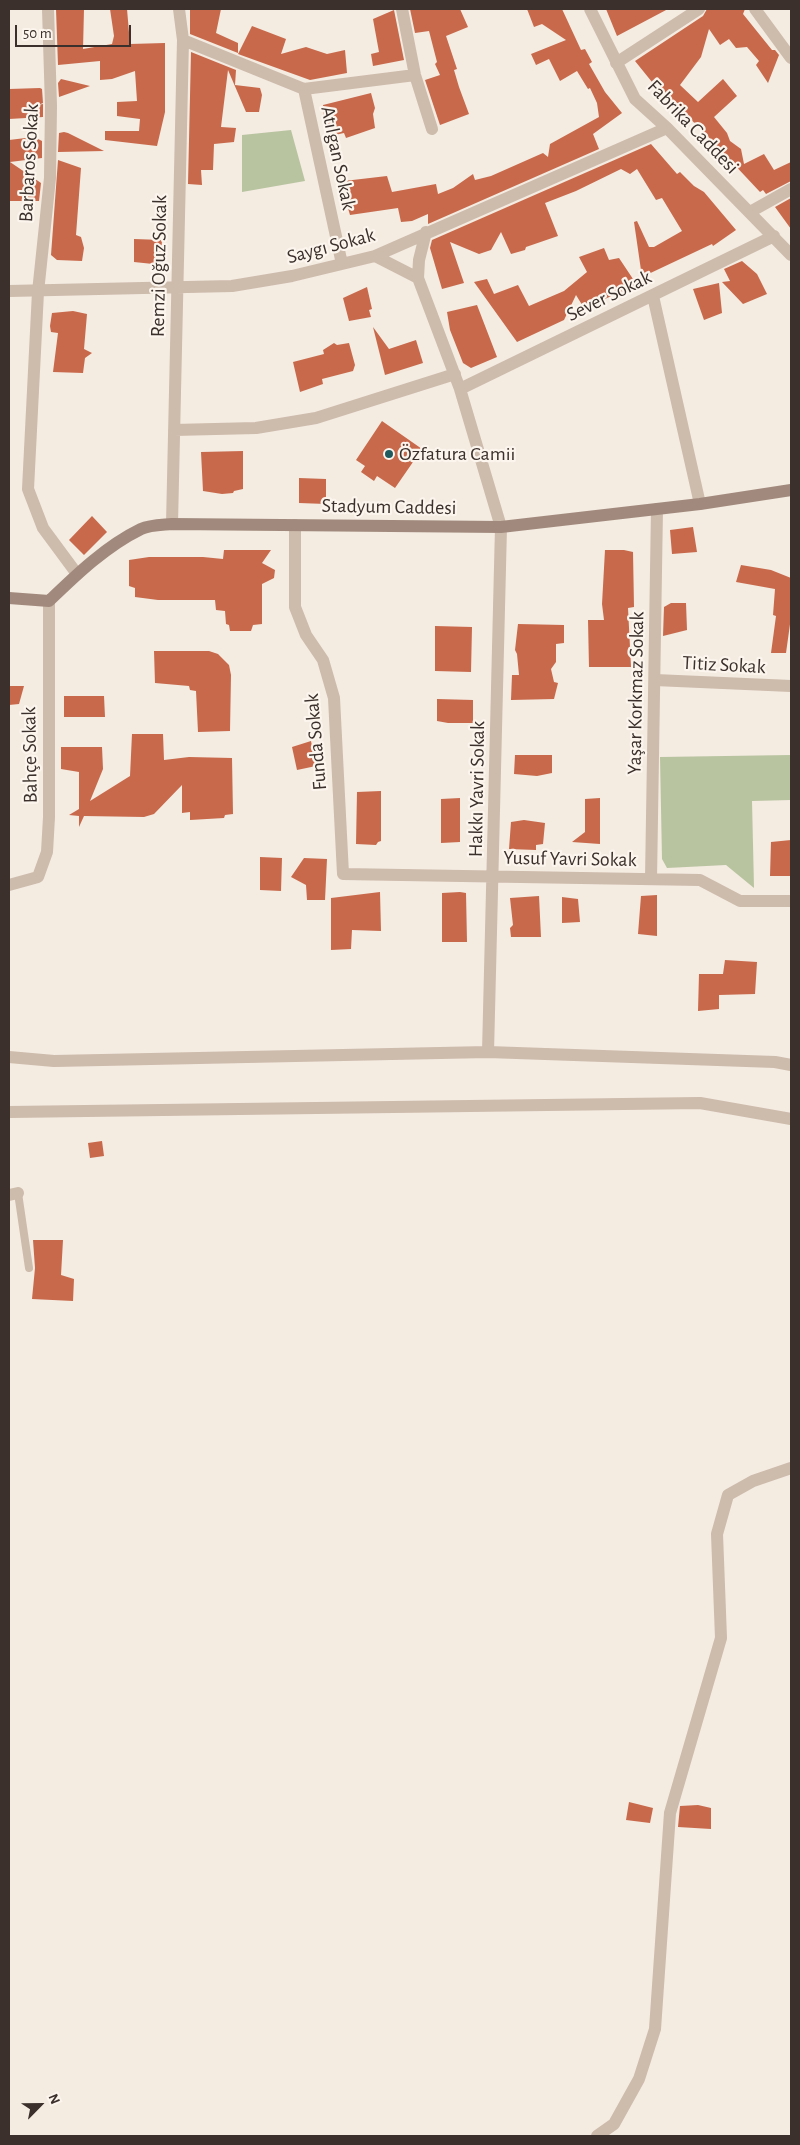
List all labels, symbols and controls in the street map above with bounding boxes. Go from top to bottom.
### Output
scale bar [18,15,134,47]
text: 50 m [23,26,52,41]
street label: Fabrika Caddesi [642,75,744,179]
street label: Barbaros Sokak [14,103,44,223]
street label: Atılgan Sokak [315,104,361,212]
street label: Remzi Oğuz Sokak [146,195,172,337]
street label: Saygı Sokak [284,223,378,269]
street label: Sever Sokak [563,265,655,327]
place label: Özfatura Camii [399,442,515,466]
marker: Özfatura Camii [383,448,395,460]
street label: Stadyum Caddesi [321,494,457,520]
street label: Yaşar Korkmaz Sokak [623,611,649,775]
street label: Titiz Sokak [682,651,766,679]
street label: Funda Sokak [300,693,332,791]
street label: Bahçe Sokak [17,707,43,803]
street label: Hakkı Yavri Sokak [464,721,490,857]
street label: Yusuf Yavri Sokak [503,846,637,872]
north arrow [15,2080,65,2130]
text: N [45,2092,62,2106]

